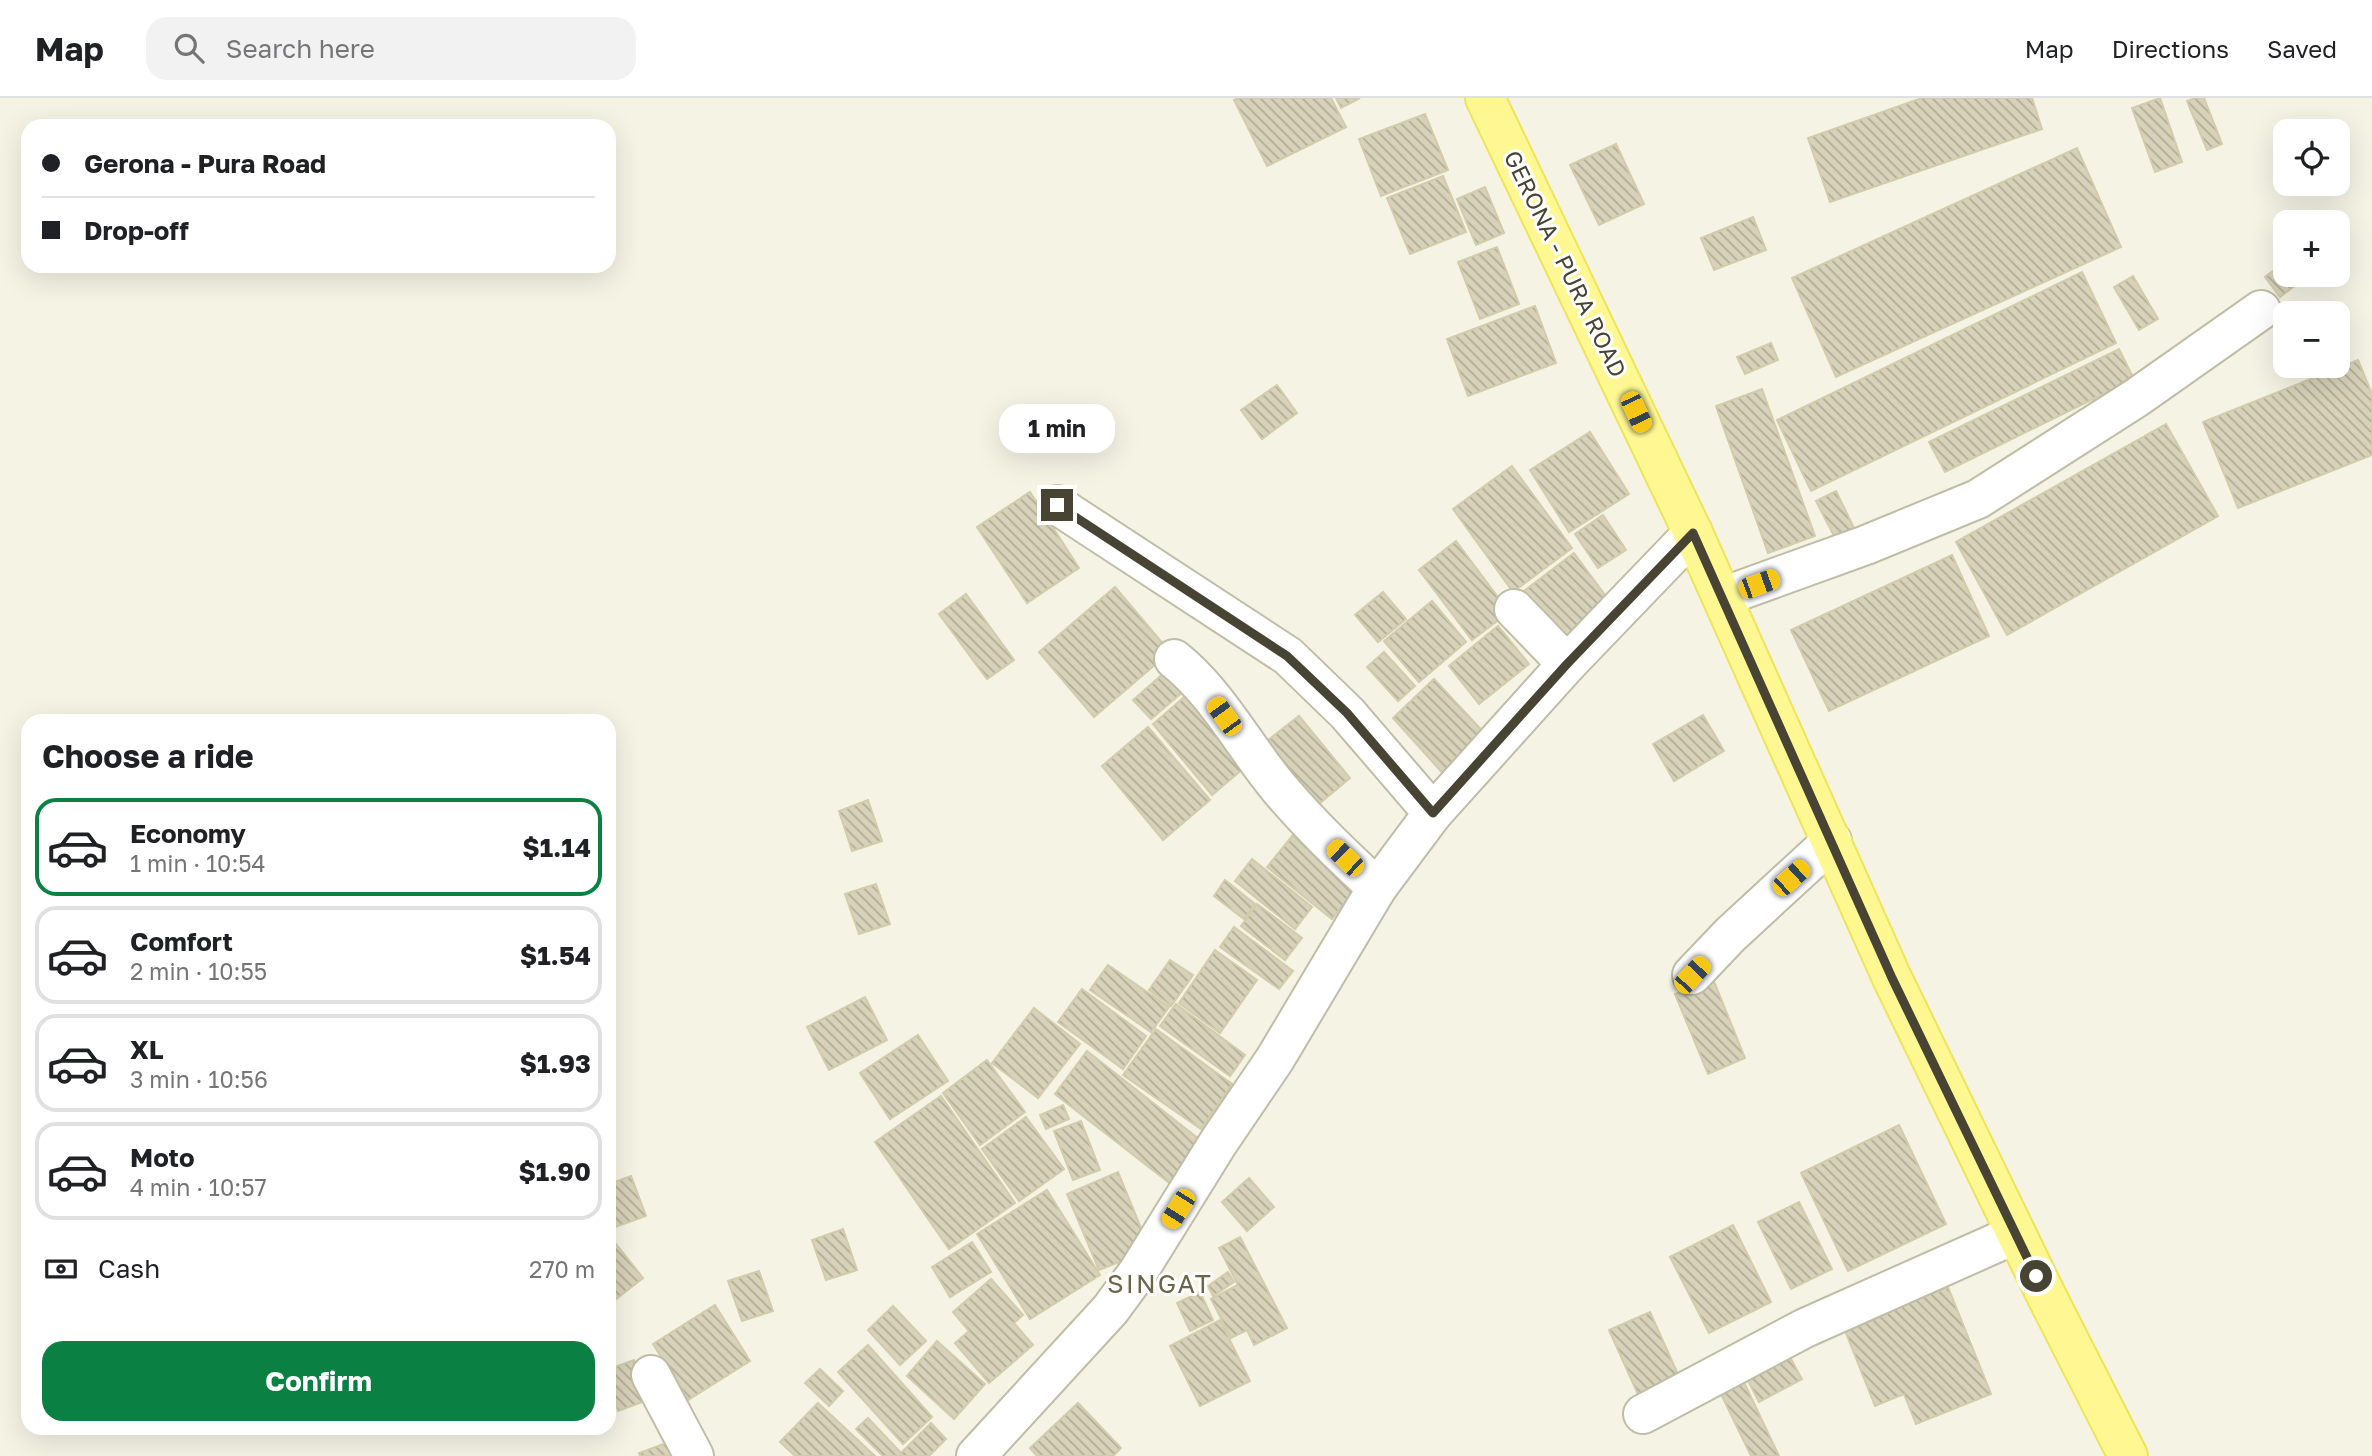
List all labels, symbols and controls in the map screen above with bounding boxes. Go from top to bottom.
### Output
search box [146,17,636,80]
text: Map [35,29,104,68]
icon: search [170,29,208,67]
text: Search here [226,33,375,64]
text: Map [2025,34,2074,63]
text: Directions [2112,34,2229,63]
text: Saved [2267,34,2337,63]
map controls [2273,119,2350,378]
button: locate [2273,119,2350,196]
street label: GERONA - PURA ROAD [1499,146,1633,381]
text: Gerona - Pura Road [84,148,326,179]
button: + [2273,210,2350,287]
text: Drop-off [84,215,189,246]
button: − [2273,301,2350,378]
car [1618,389,1655,435]
callout: 1 min [999,404,1115,452]
text: 1 min [1028,414,1086,442]
route end [1041,489,1073,521]
car [1736,567,1783,601]
car [1204,693,1245,739]
text: Choose a ride [42,737,254,775]
icon: car [46,816,109,879]
text: Economy [130,818,246,849]
text: $1.14 [522,832,591,863]
car [1323,836,1368,880]
text: 1 min · 10:54 [130,849,266,877]
car [1769,856,1814,900]
icon: car [46,924,109,987]
text: Comfort [130,926,233,957]
text: $1.54 [520,940,591,971]
car [1670,952,1715,998]
text: 2 min · 10:55 [130,957,267,985]
icon: car [46,1032,109,1095]
text: XL [130,1034,164,1065]
text: $1.93 [519,1048,591,1079]
text: 3 min · 10:56 [130,1065,268,1093]
icon: car [46,1140,109,1203]
text: Moto [130,1142,195,1173]
text: $1.90 [518,1156,591,1187]
text: 4 min · 10:57 [130,1173,267,1201]
car [1158,1186,1199,1232]
icon: cash [42,1250,80,1288]
text: Cash [98,1253,160,1284]
text: 270 m [529,1255,595,1283]
route start [2020,1260,2052,1292]
district label: SINGAT [1107,1268,1213,1299]
button: Confirm [42,1341,595,1421]

